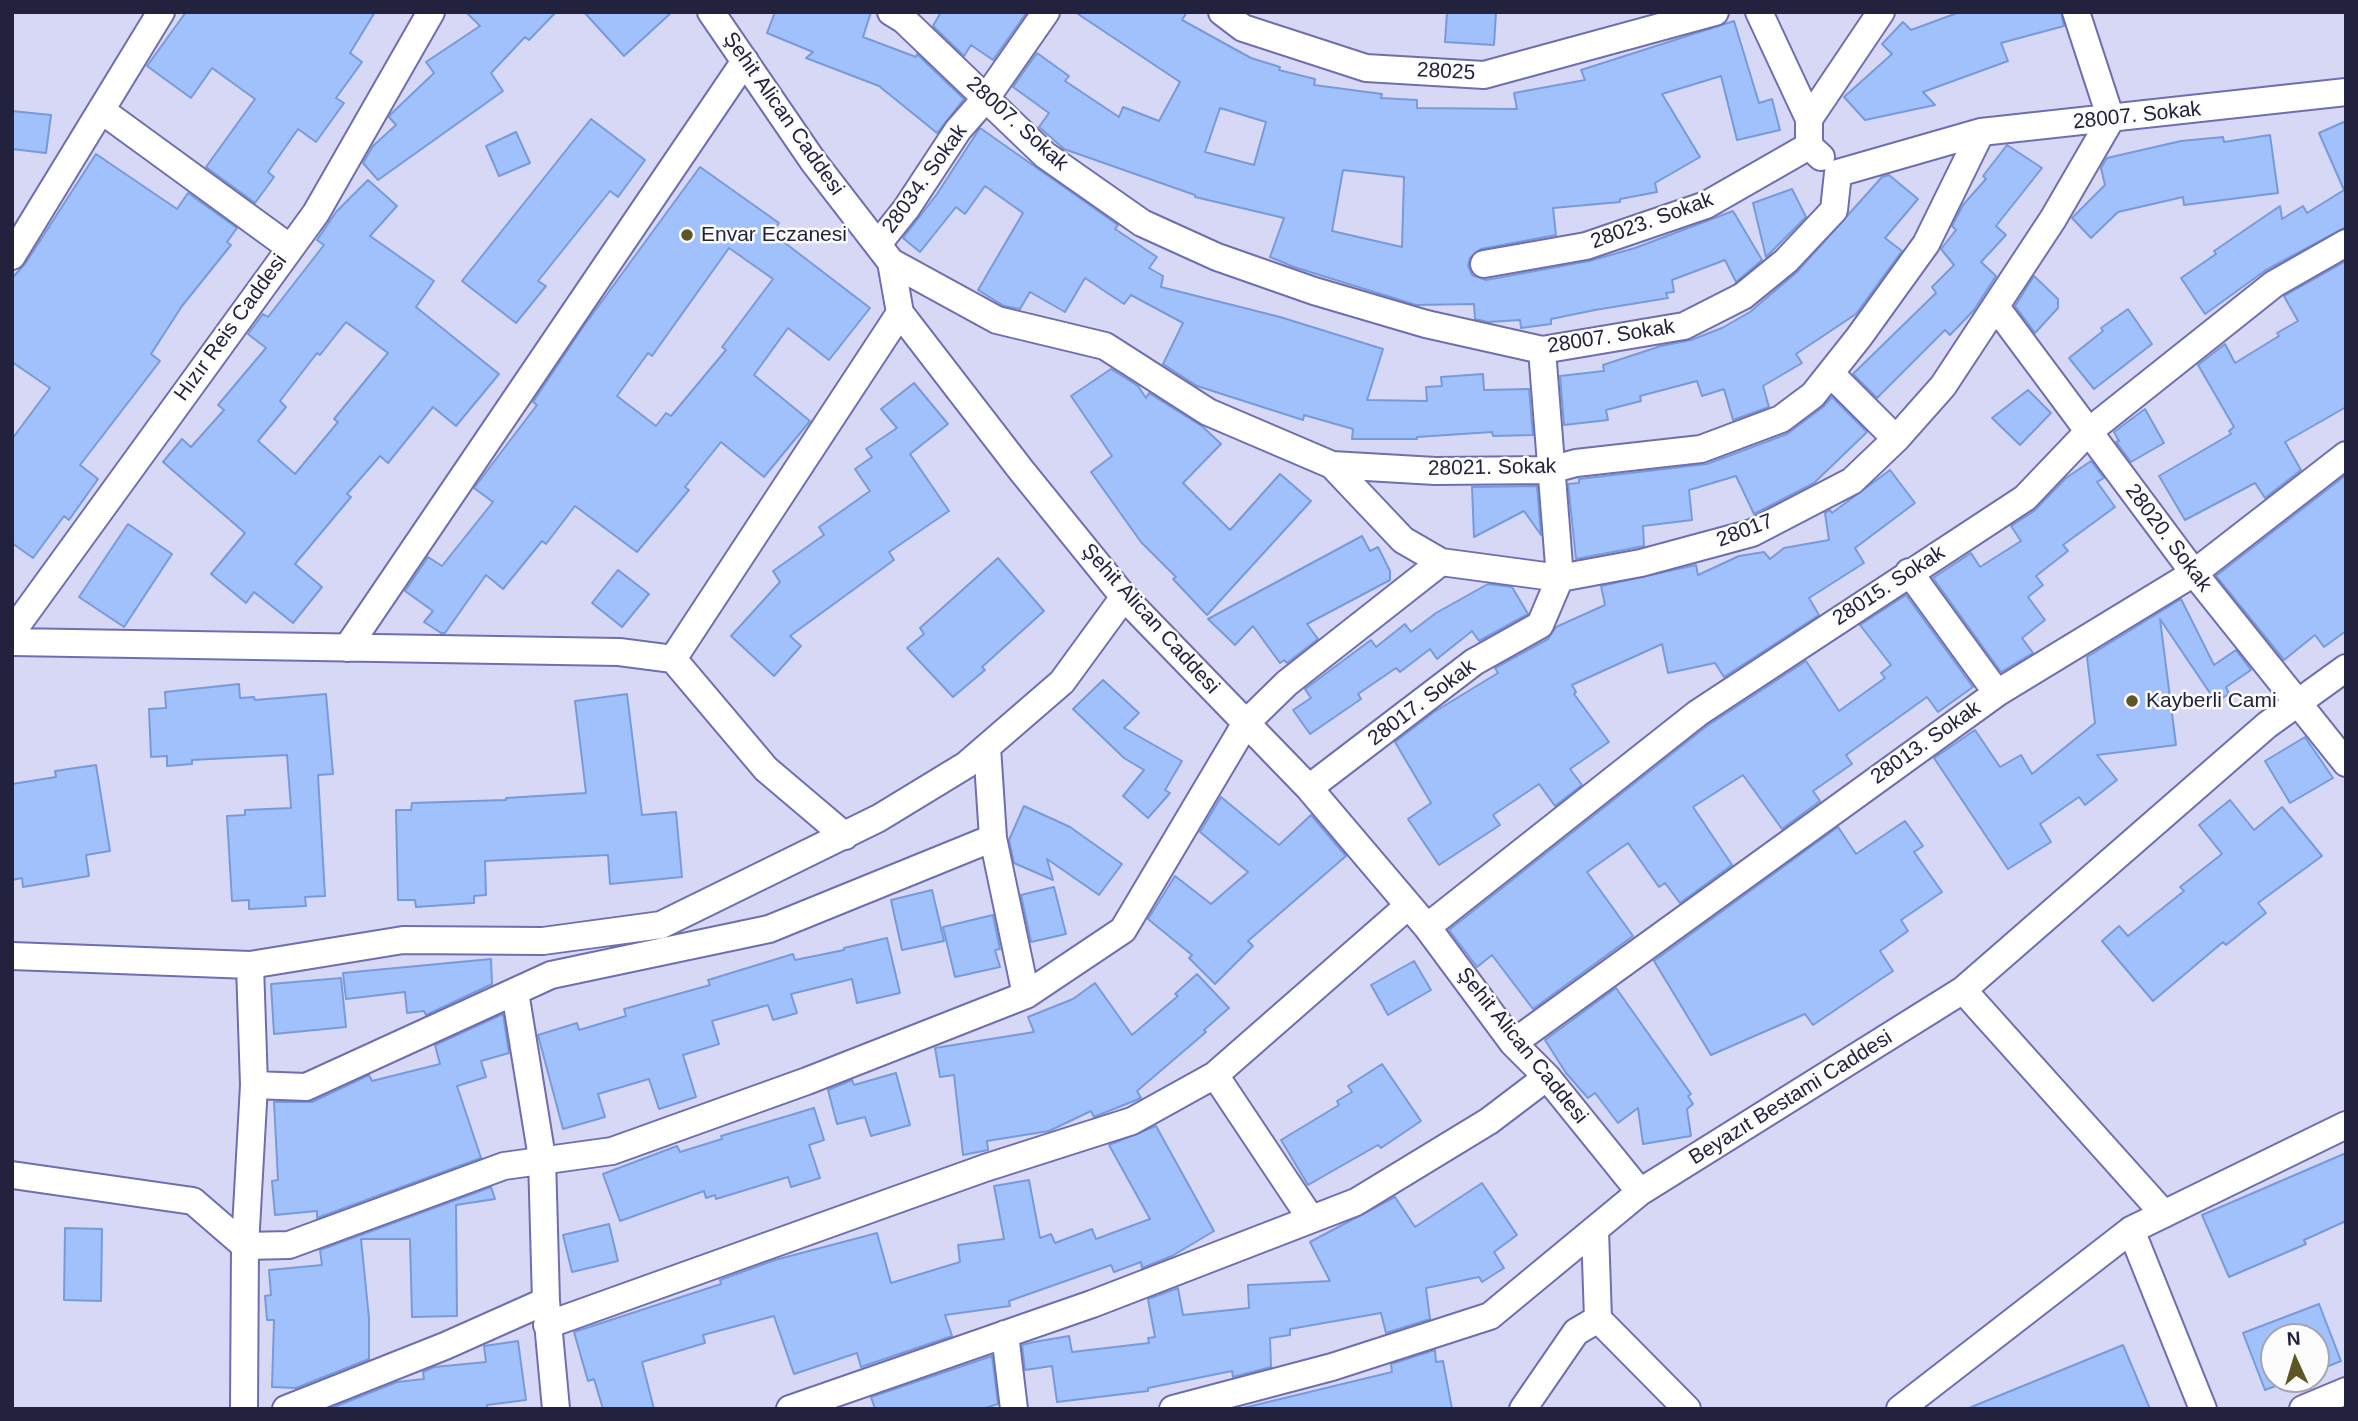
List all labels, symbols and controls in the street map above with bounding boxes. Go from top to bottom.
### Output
street label: Şehit Alican Caddesi [717,27,849,201]
street label: 28025 [1416,58,1476,86]
street label: 28007. Sokak [961,72,1073,176]
street label: 28007. Sokak [2072,97,2202,135]
street label: 28034. Sokak [877,120,973,238]
street label: 28023. Sokak [1587,187,1717,255]
place label: Envar Eczanesi [701,222,847,248]
marker: Envar Eczanesi [679,227,695,243]
street label: Hızır Reis Caddesi [169,250,293,406]
street label: 28007. Sokak [1546,315,1676,359]
street label: 28021. Sokak [1428,454,1556,482]
street label: 28020. Sokak [2119,479,2217,597]
street label: 28017 [1713,509,1777,553]
street label: Şehit Alican Caddesi [1076,539,1224,699]
street label: 28015. Sokak [1828,540,1950,632]
street label: 28017. Sokak [1363,654,1481,752]
place label: Kayberli Cami [2146,688,2277,714]
marker: Kayberli Cami [2124,693,2140,709]
street label: 28013. Sokak [1866,696,1986,790]
street label: Şehit Alican Caddesi [1451,963,1593,1129]
street label: Beyazıt Bestami Caddesi [1685,1025,1897,1171]
north arrow [2260,1323,2330,1393]
text: N [2286,1328,2301,1350]

